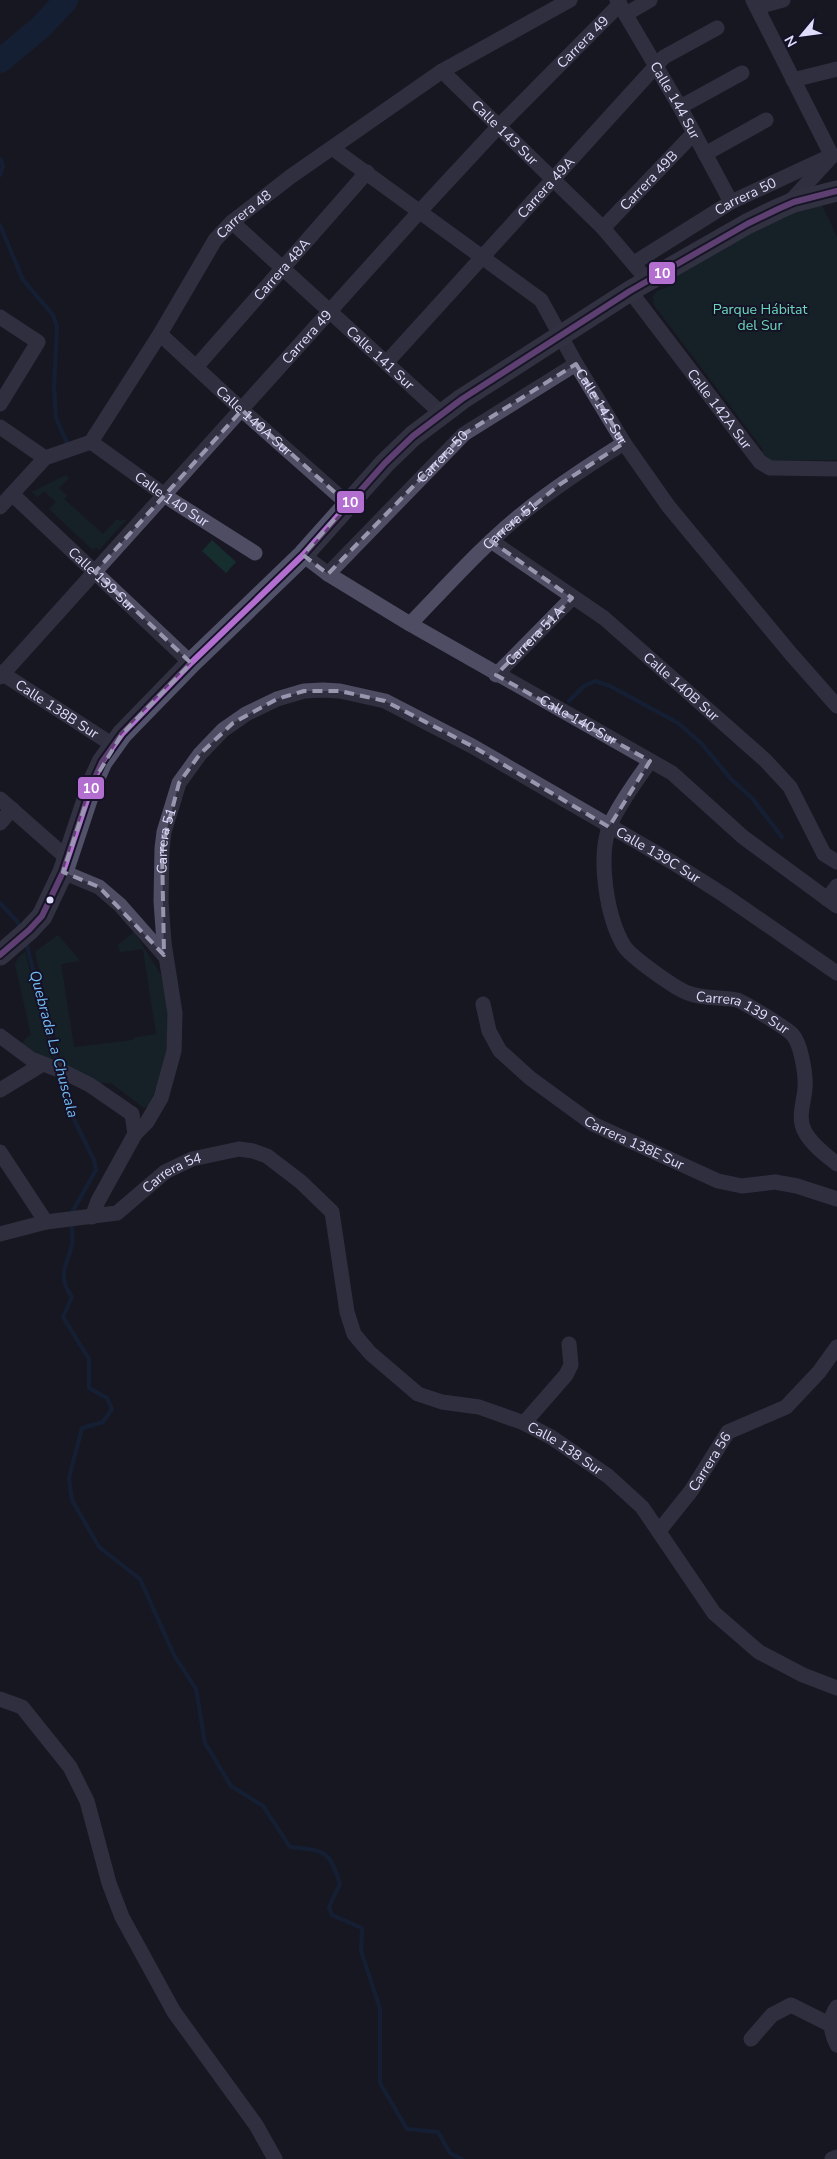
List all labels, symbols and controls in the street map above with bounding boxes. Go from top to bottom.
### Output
north arrow [777,10,827,60]
street label: Carrera 49 [553,12,613,73]
text: N [780,32,802,50]
street label: Calle 144 Sur [645,58,704,143]
street label: Calle 143 Sur [467,96,542,170]
street label: Carrera 49B [616,147,682,215]
street label: Carrera 49A [513,153,579,223]
street label: Carrera 50 [711,173,780,220]
street label: Carrera 48 [212,186,276,243]
street label: Carrera 48A [250,234,315,305]
line badge: 10 [648,261,676,285]
text: 10 [654,264,670,283]
park label: Parque Hábitat del Sur [713,300,807,335]
street label: Carrera 49 [278,306,336,368]
street label: Calle 141 Sur [342,322,418,394]
street label: Calle 142 Sur [571,365,632,448]
street label: Calle 142A Sur [682,365,756,453]
street label: Calle 140A Sur [212,382,296,460]
street label: Carrera 50 [413,426,473,487]
street label: Calle 140 Sur [131,467,213,531]
line badge: 10 [336,490,365,514]
text: 10 [342,493,358,512]
street label: Carrera 51 [479,496,542,554]
street label: Calle 139 Sur [64,543,140,616]
street label: Carrera 51A [501,602,569,670]
street label: Calle 140B Sur [639,648,723,725]
street label: Calle 138B Sur [11,675,102,743]
street label: Calle 140 Sur [536,691,620,750]
line badge: 10 [77,776,105,800]
text: 10 [83,779,99,798]
street label: Carrera 51 [153,805,181,874]
street label: Calle 139C Sur [612,822,704,888]
unlabelled marker [45,895,55,905]
water label: Quebrada La Chuscala [25,968,83,1120]
street label: Carrera 139 Sur [695,987,793,1039]
street label: Carrera 138E Sur [580,1111,687,1174]
street label: Carrera 54 [138,1148,203,1198]
street label: Calle 138 Sur [524,1417,606,1480]
street label: Carrera 56 [684,1428,736,1495]

